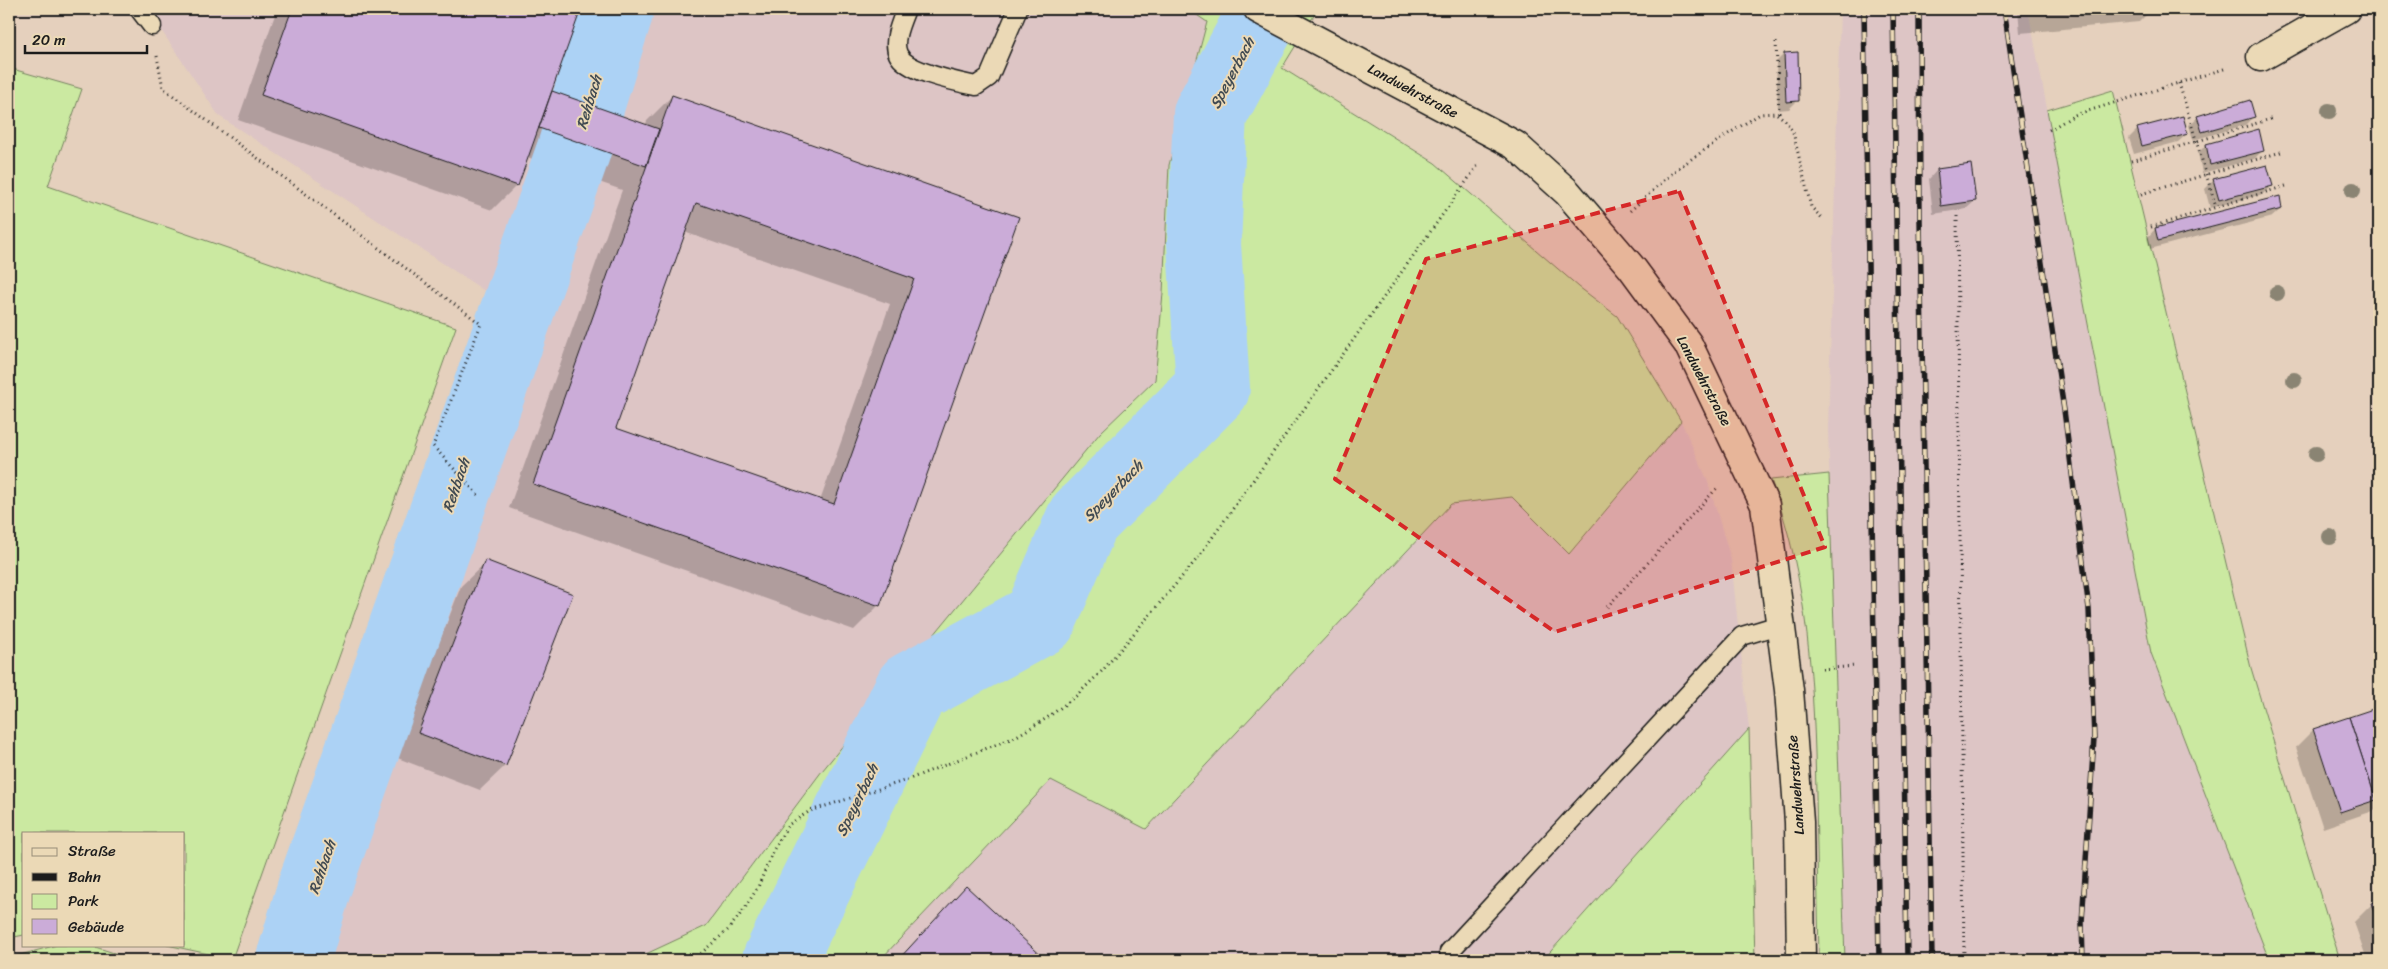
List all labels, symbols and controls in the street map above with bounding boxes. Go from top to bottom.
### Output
scale bar [25,22,148,54]
text: 20 m [32,27,66,53]
water label: Speyerbach [1202,32,1262,113]
street label: Landwehrstraße [1363,57,1463,125]
water label: Rehbach [568,71,610,132]
street label: Landwehrstraße [1670,331,1738,431]
water label: Rehbach [435,453,478,516]
water label: Speyerbach [1077,453,1150,528]
street label: Landwehrstraße [1780,734,1812,836]
water label: Speyerbach [828,758,886,841]
legend [22,832,185,946]
water label: Rehbach [301,835,344,898]
text: Straße [68,838,116,864]
text: Bahn [68,864,101,890]
text: Park [68,888,99,914]
text: Gebäude [68,914,124,940]

